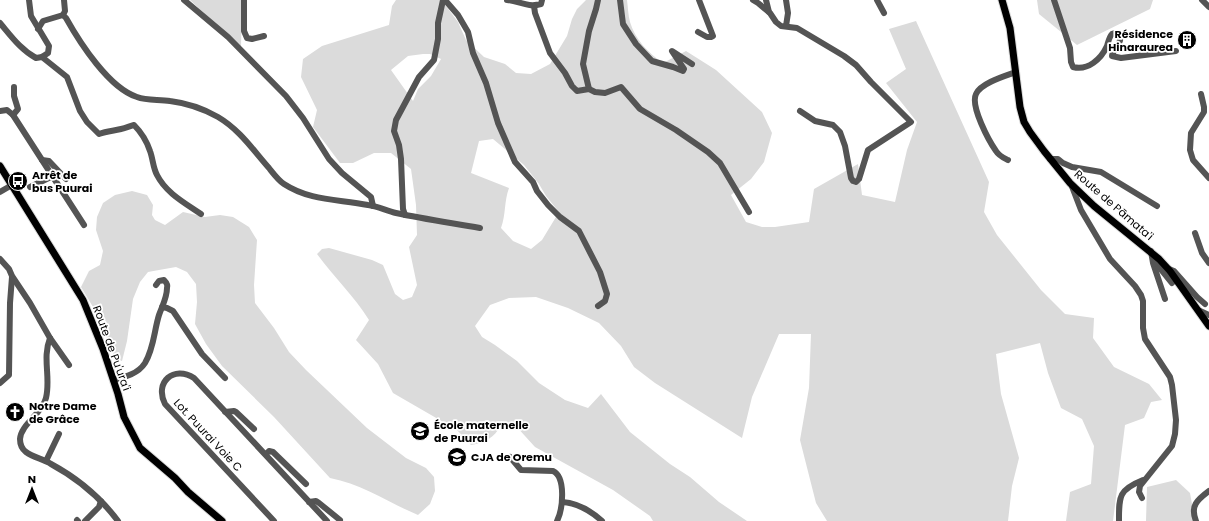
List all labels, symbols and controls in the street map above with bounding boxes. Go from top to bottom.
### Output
place label: Résidence Hinaraurea [1108,26,1173,55]
building icon: Résidence Hinaraurea [1176,29,1198,51]
street label: Route de Pāmata'i [1071,166,1157,244]
place label: Arrêt de bus Puurai [32,167,92,196]
bus stop icon: Arrêt de bus Puurai [7,170,29,192]
street label: Route de Pu'ura'i [89,303,135,393]
street label: Lot. Puurai Voie C [170,395,246,475]
place label: Notre Dame de Grâce [29,398,97,427]
church icon: Notre Dame de Grâce [4,401,26,423]
place label: École maternelle de Puurai [434,417,529,446]
school or university icon: École maternelle de Puurai [409,420,431,442]
school or university icon: CJA de Oremu [446,446,468,468]
place label: CJA de Oremu [471,449,552,465]
north arrow [12,469,52,509]
text: N [28,471,36,487]

